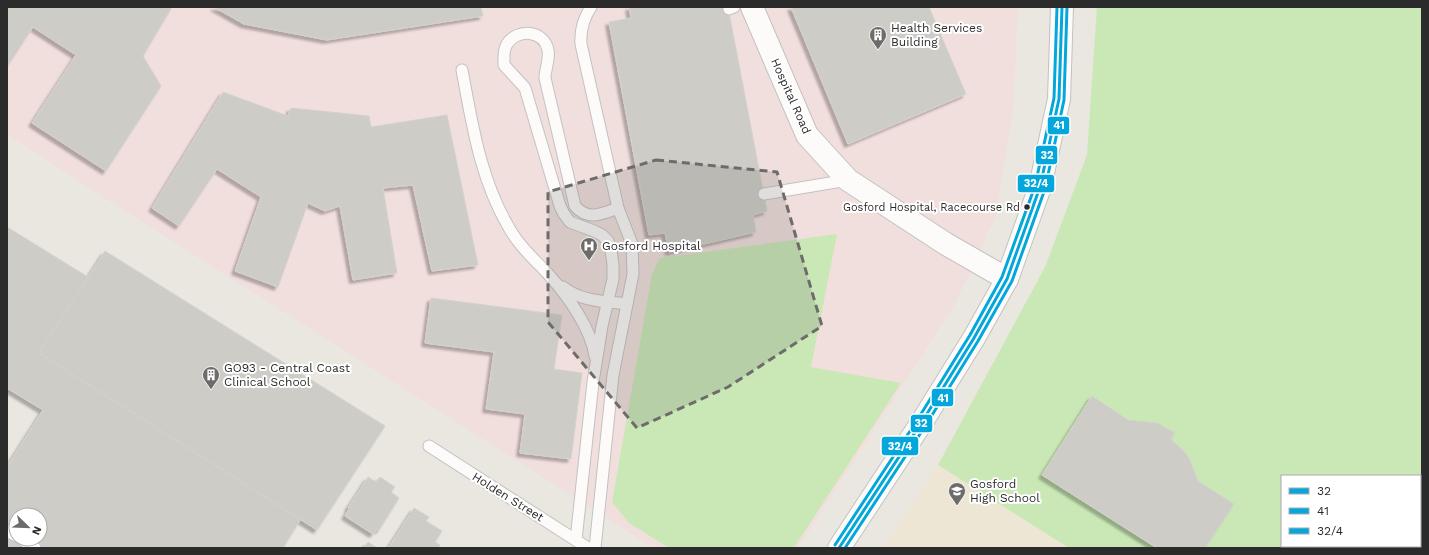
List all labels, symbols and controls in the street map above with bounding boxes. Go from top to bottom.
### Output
place label: Health Services Building [891,21,982,49]
building icon: Health Services Building [868,25,888,50]
street label: Hospital Road [768,56,814,136]
line badge: 41 [1047,116,1070,135]
text: 41 [1053,119,1065,132]
line badge: 32 [1035,145,1058,165]
text: 32 [1040,149,1054,162]
line badge: 32/4 [1017,174,1055,193]
text: 32/4 [1024,177,1048,190]
place label: Gosford Hospital, Racecourse Rd [843,201,1020,214]
marker: Gosford Hospital, Racecourse Rd [1022,202,1032,212]
hospital icon: Gosford Hospital [579,236,599,261]
place label: Gosford Hospital [602,239,701,253]
place label: GO93 - Central Coast Clinical School [224,361,350,389]
building icon: GO93 - Central Coast Clinical School [201,365,221,390]
line badge: 41 [931,388,954,407]
text: 41 [937,392,949,405]
line badge: 32 [910,414,933,433]
text: 32 [914,417,928,430]
line badge: 32/4 [881,436,919,456]
text: 32/4 [888,440,912,453]
street label: Holden Street [470,469,546,525]
legend [1281,475,1421,547]
place label: Gosford High School [970,477,1040,505]
school or university icon: Gosford High School [947,481,967,506]
text: 32 [1317,484,1331,498]
text: 41 [1317,504,1329,518]
north arrow [8,507,48,547]
text: N [29,524,44,537]
text: 32/4 [1317,524,1343,538]

